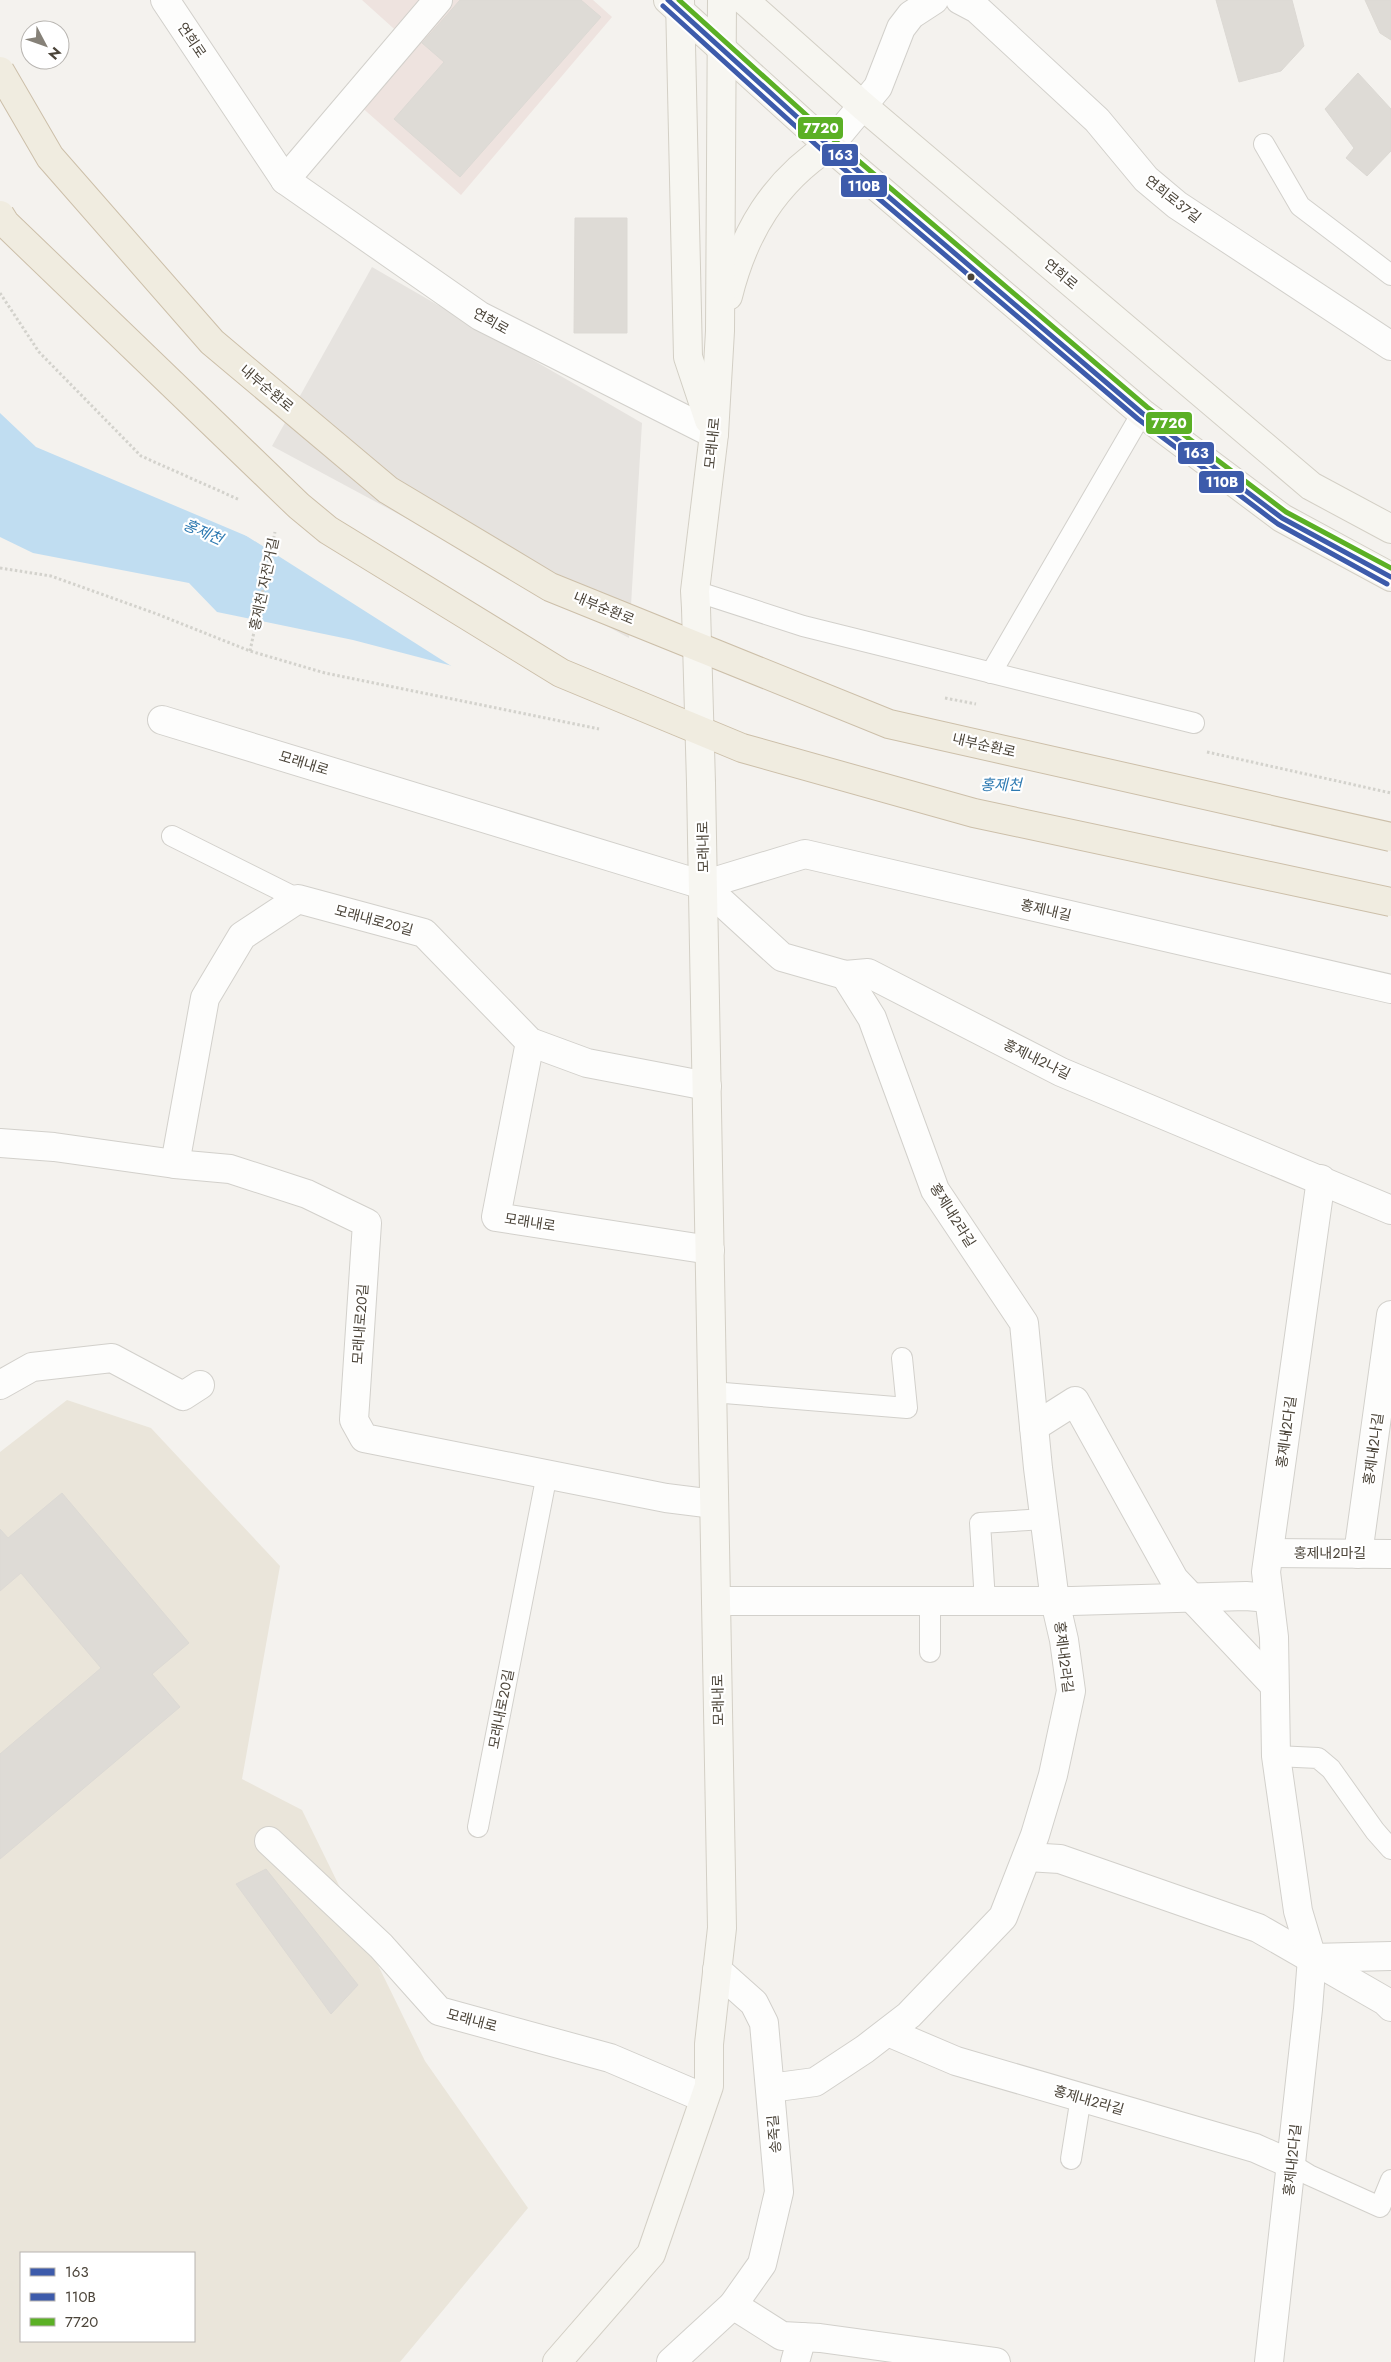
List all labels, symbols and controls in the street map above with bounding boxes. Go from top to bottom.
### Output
street label: 연희로 [173,18,211,62]
north arrow [20,20,70,70]
text: N [44,43,66,64]
line badge: 7720 [797,116,844,140]
text: 7720 [803,118,839,138]
line badge: 163 [821,143,859,167]
text: 163 [827,145,853,165]
street label: 연희로37길 [1141,171,1205,227]
line badge: 110B [840,174,888,198]
text: 110B [848,176,880,196]
street label: 연희로 [1040,254,1082,294]
unlabelled marker [966,272,976,282]
street label: 연희로 [469,303,513,339]
street label: 내부순환로 [236,360,298,416]
line badge: 7720 [1145,411,1193,435]
text: 7720 [1151,413,1187,433]
street label: 모래내로 [699,416,725,470]
line badge: 163 [1177,441,1215,465]
text: 163 [1183,443,1209,463]
line badge: 110B [1198,470,1245,494]
text: 110B [1206,472,1238,492]
water label: 홍제천 [180,514,228,551]
street label: 홍제천 자전거길 [244,536,284,632]
street label: 내부순환로 [570,587,638,629]
street label: 내부순환로 [950,728,1018,762]
street label: 모래내로 [276,746,332,780]
water label: 홍제천 [980,774,1024,796]
street label: 모래내로 [693,821,713,873]
street label: 홍제내길 [1019,894,1073,926]
street label: 모래내로20길 [332,900,416,940]
street label: 홍제내2나길 [1000,1034,1074,1084]
street label: 홍제내2라길 [925,1179,981,1251]
street label: 모래내로 [503,1208,557,1236]
street label: 모래내로20길 [347,1283,373,1365]
street label: 홍제내2다길 [1271,1395,1301,1469]
street label: 홍제내2나길 [1358,1412,1388,1486]
street label: 홍제내2마길 [1294,1543,1366,1563]
street label: 홍제내2라길 [1050,1620,1078,1694]
street label: 모래내로20길 [483,1667,519,1751]
street label: 모래내로 [708,1674,728,1726]
street label: 모래내로 [445,2004,500,2036]
street label: 홍제내2라길 [1051,2080,1127,2120]
street label: 송죽길 [762,2114,786,2154]
street label: 홍제내2다길 [1278,2123,1306,2197]
legend [20,2252,195,2342]
text: 163 [65,2261,89,2283]
text: 110B [65,2286,96,2308]
text: 7720 [65,2311,98,2333]

